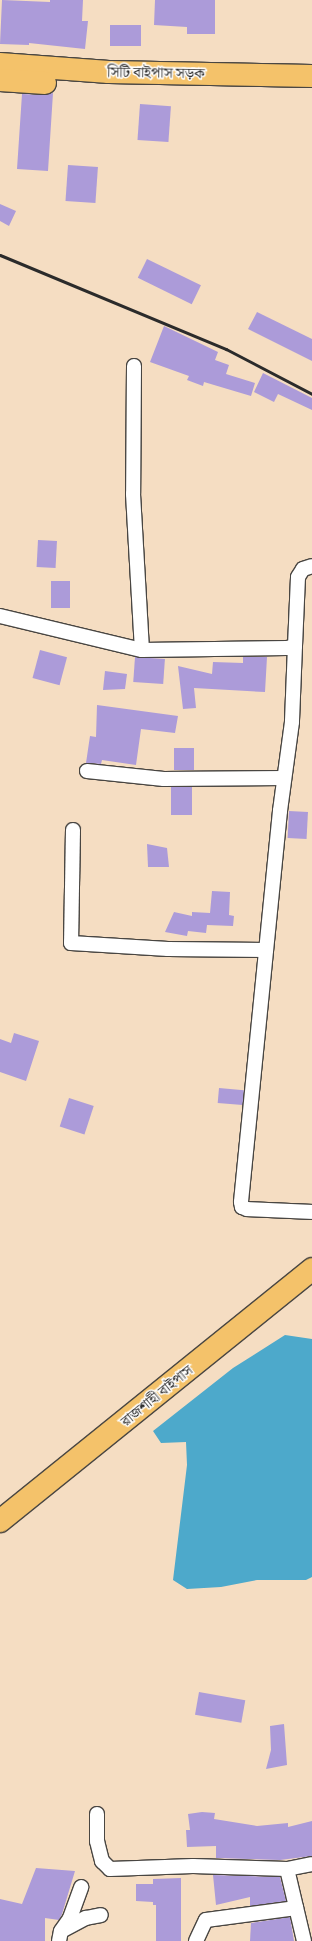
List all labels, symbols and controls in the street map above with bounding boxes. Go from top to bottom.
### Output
street label: সিটি বাইপাস সড়ক [107,63,205,83]
street label: রাজশাহী বাইপাস [117,1361,197,1431]

